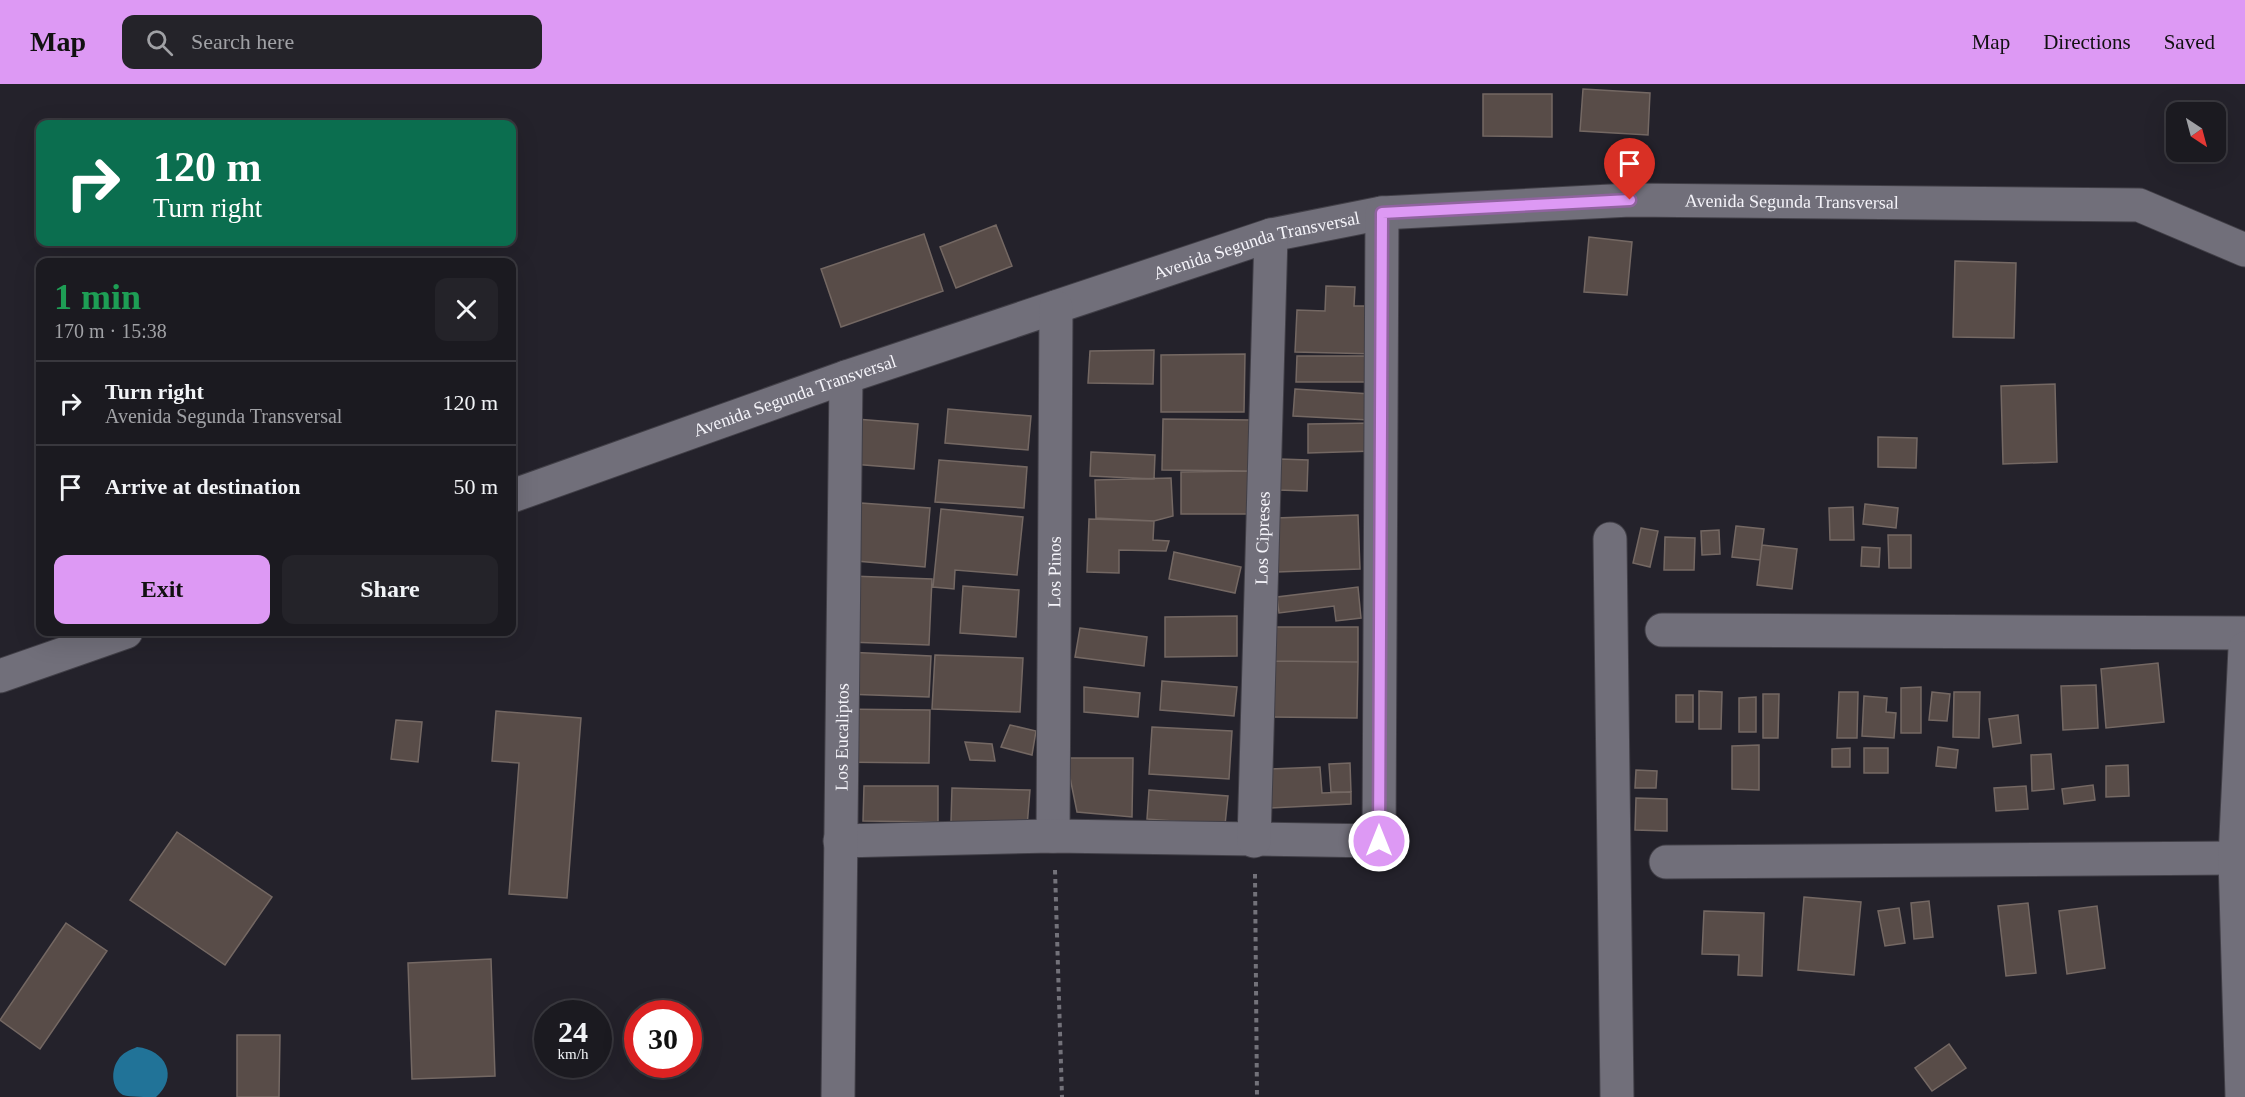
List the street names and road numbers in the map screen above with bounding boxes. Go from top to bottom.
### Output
street label: Avenida Segunda Transversal [1685,191,1899,213]
street label: Avenida Segunda Transversal [1151,208,1361,284]
street label: Avenida Segunda Transversal [691,351,899,441]
street label: Los Cipreses [1251,491,1274,585]
street label: Los Pinos [1044,536,1065,608]
street label: Los Eucaliptos [831,683,853,791]

